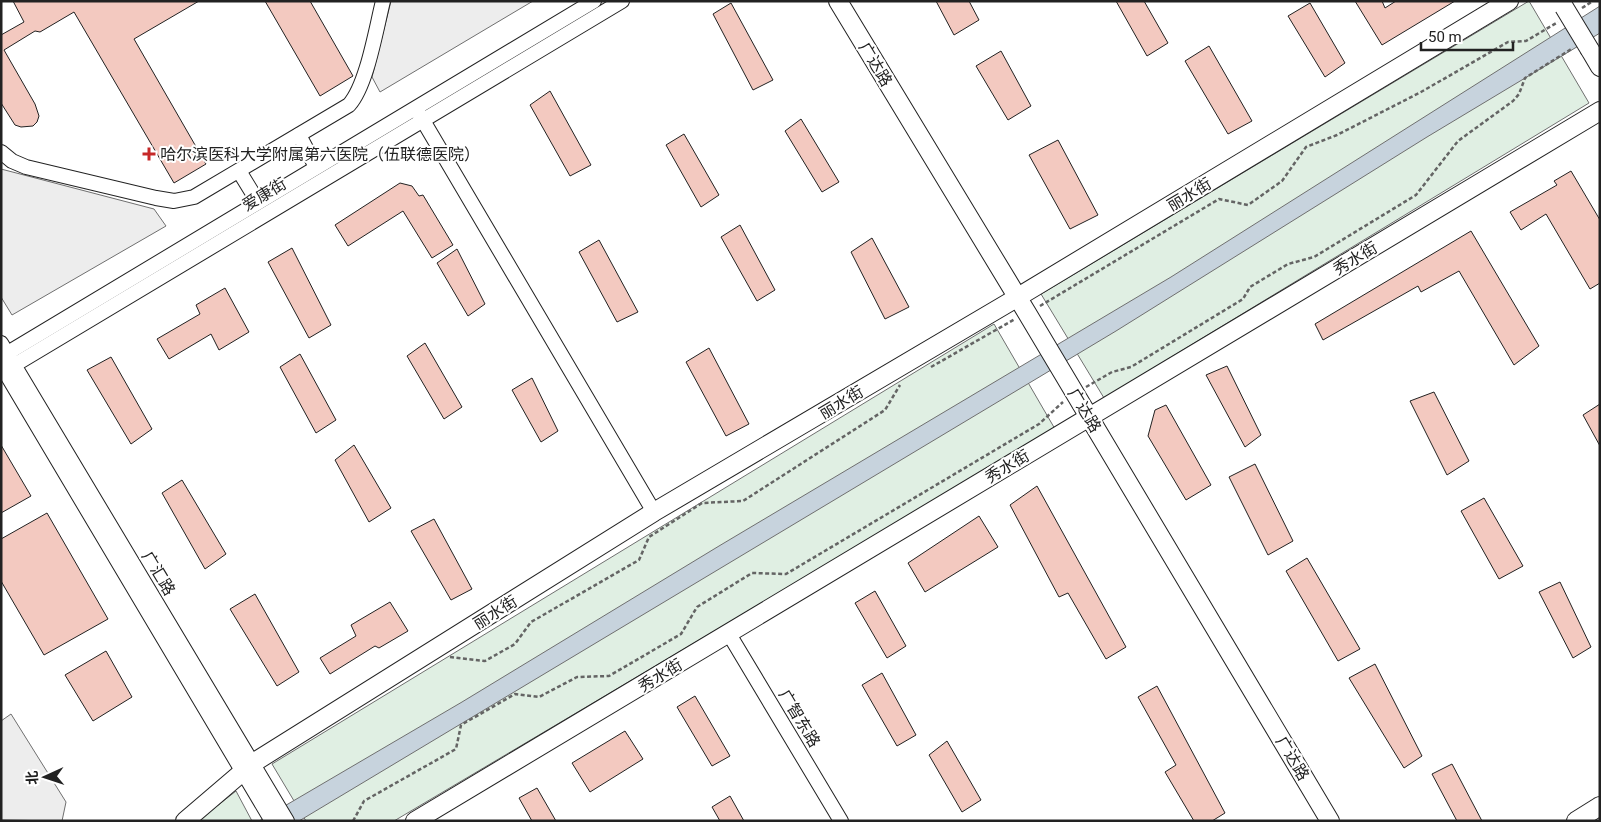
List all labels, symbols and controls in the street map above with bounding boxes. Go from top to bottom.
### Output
scale bar [1421,20,1514,52]
text: 50 m [1428,28,1462,46]
street label: 广达路 [855,39,896,90]
place label: 哈尔滨医科大学附属第六医院（伍联德医院） [160,145,480,164]
marker: 哈尔滨医科大学附属第六医院（伍联德医院） [142,147,156,161]
street label: 爱康街 [239,174,290,215]
street label: 丽水街 [1164,174,1215,215]
street label: 秀水街 [1330,238,1381,279]
street label: 丽水街 [816,382,867,423]
street label: 广达路 [1064,385,1105,436]
street label: 秀水街 [982,446,1033,487]
street label: 广汇路 [138,548,179,599]
street label: 丽水街 [470,592,521,633]
street label: 秀水街 [635,655,686,696]
street label: 广智东路 [775,686,824,751]
street label: 广达路 [1272,733,1313,784]
north arrow [20,752,70,802]
text: 北 [24,770,40,785]

